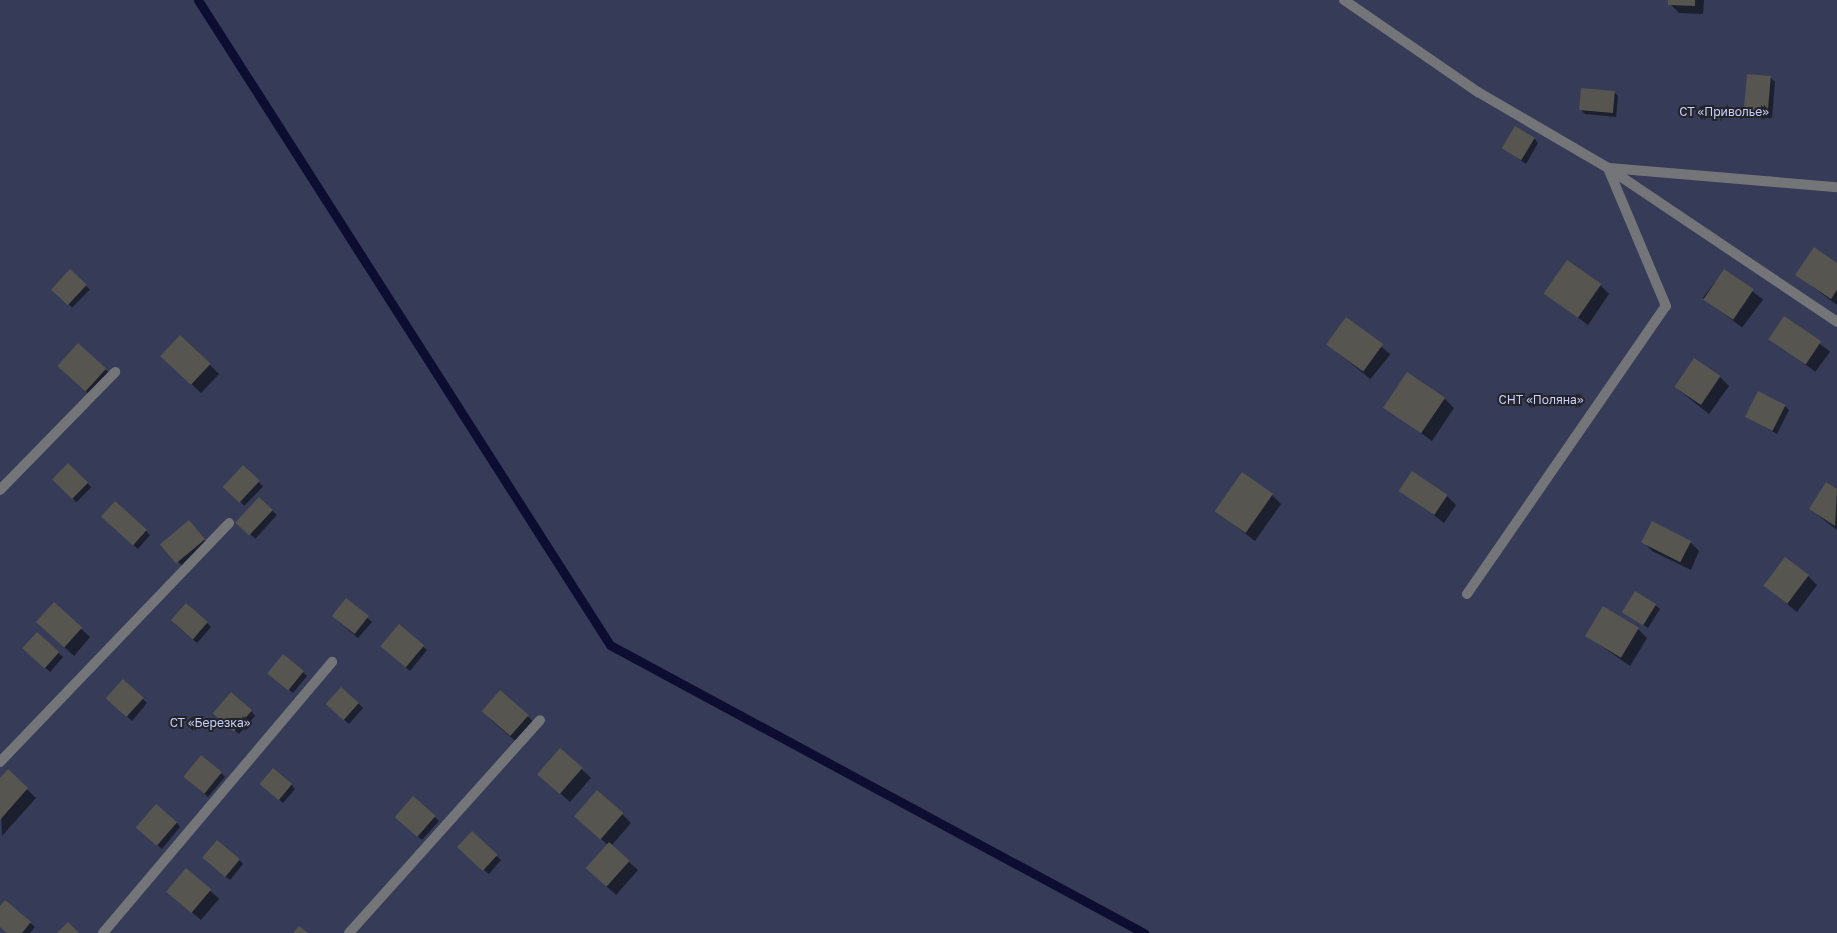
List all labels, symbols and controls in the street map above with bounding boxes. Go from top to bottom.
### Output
park label: СТ «Приволье» [1679,105,1769,119]
park label: СНТ «Поляна» [1499,393,1583,407]
park label: СТ «Березка» [170,716,250,730]

